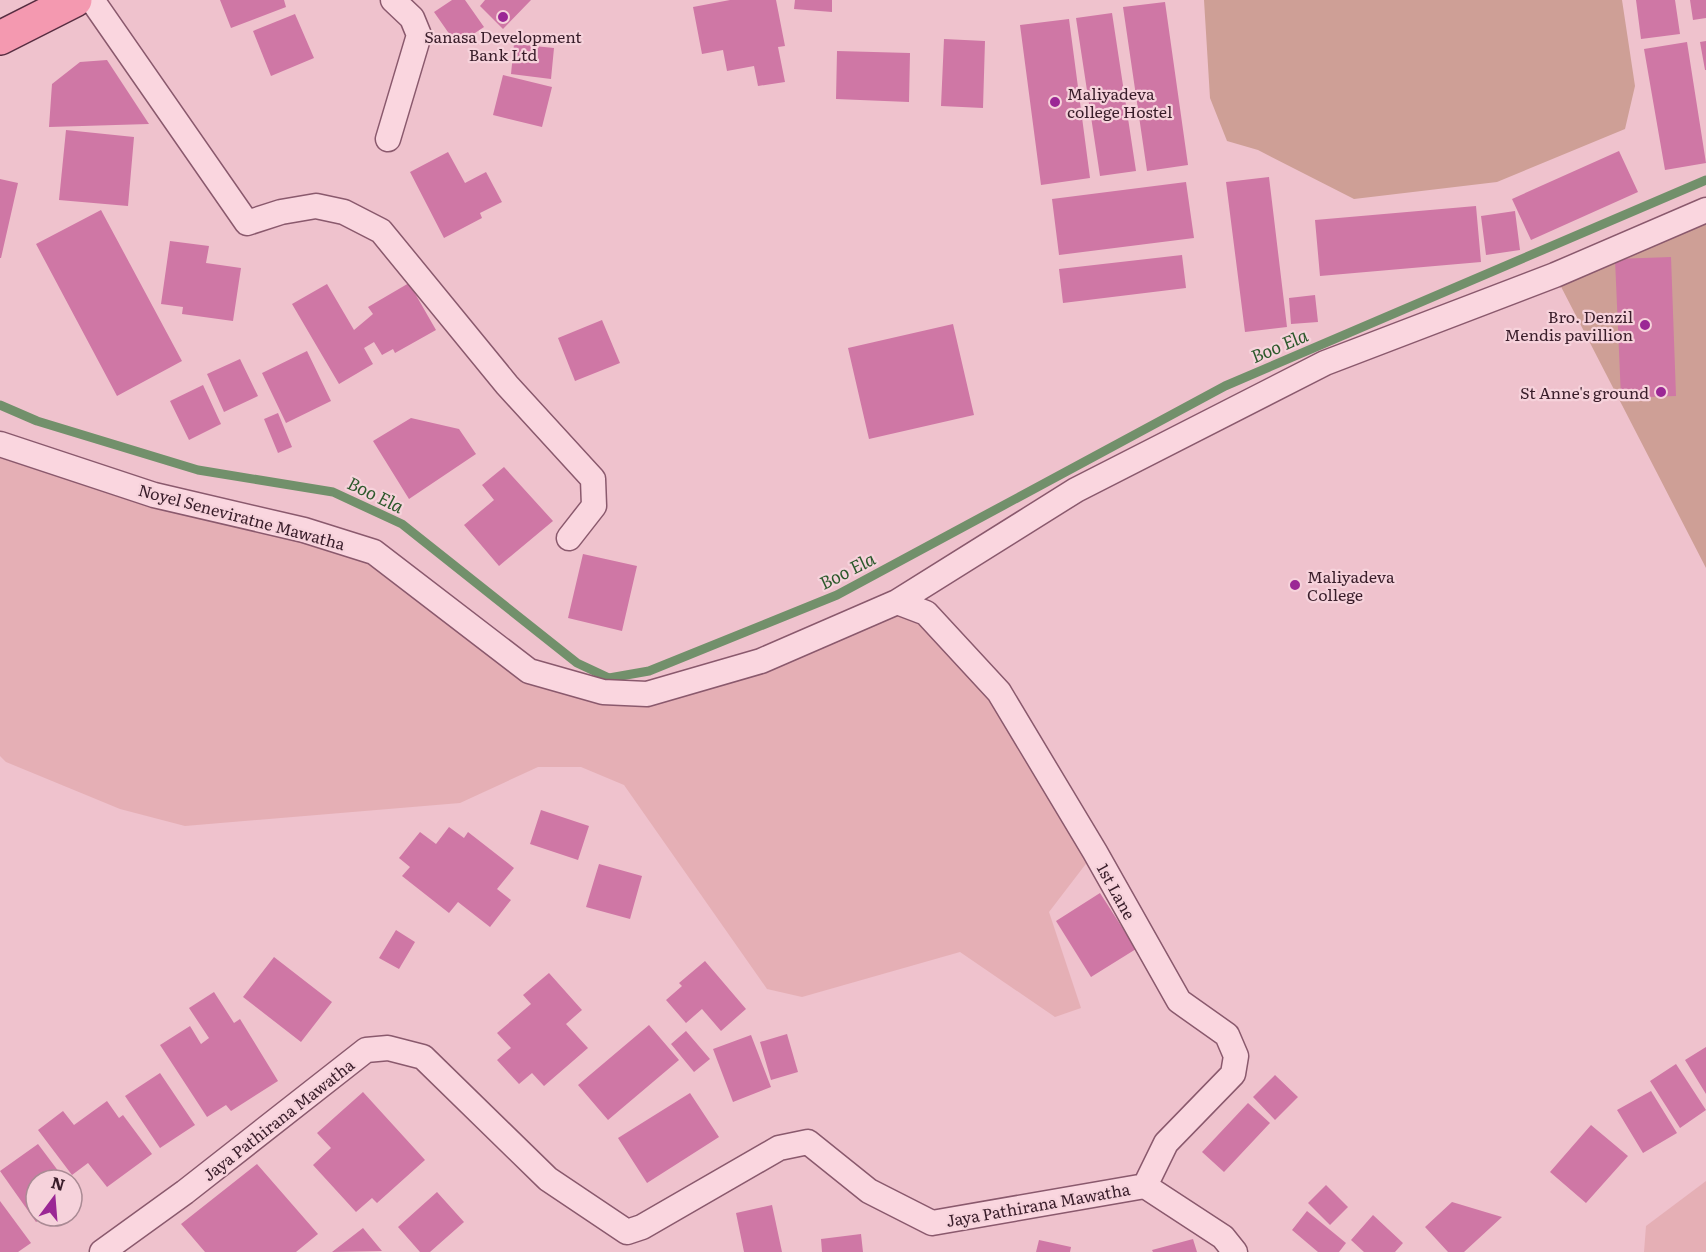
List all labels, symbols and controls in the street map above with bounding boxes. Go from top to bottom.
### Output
marker: Sanasa Development Bank Ltd [496,10,510,24]
place label: Sanasa Development Bank Ltd [424,24,582,66]
place label: Maliyadeva college Hostel [1067,81,1172,123]
marker: Maliyadeva college Hostel [1048,95,1062,109]
place label: Bro. Denzil Mendis pavillion [1505,304,1633,346]
marker: Bro. Denzil Mendis pavillion [1638,318,1652,332]
water label: Boo Ela [1246,321,1312,369]
place label: St Anne's ground [1520,380,1649,404]
marker: St Anne's ground [1654,385,1668,399]
water label: Boo Ela [343,469,409,520]
street label: Noyel Seneviratne Mawatha [136,477,348,555]
water label: Boo Ela [814,544,880,596]
place label: Maliyadeva College [1307,564,1395,606]
marker: Maliyadeva College [1288,578,1302,592]
street label: 1st Lane [1092,859,1142,923]
street label: Jaya Pathirana Mawatha [197,1052,359,1186]
north arrow [24,1168,84,1228]
text: N [49,1169,68,1196]
street label: Jaya Pathirana Mawatha [944,1176,1132,1232]

